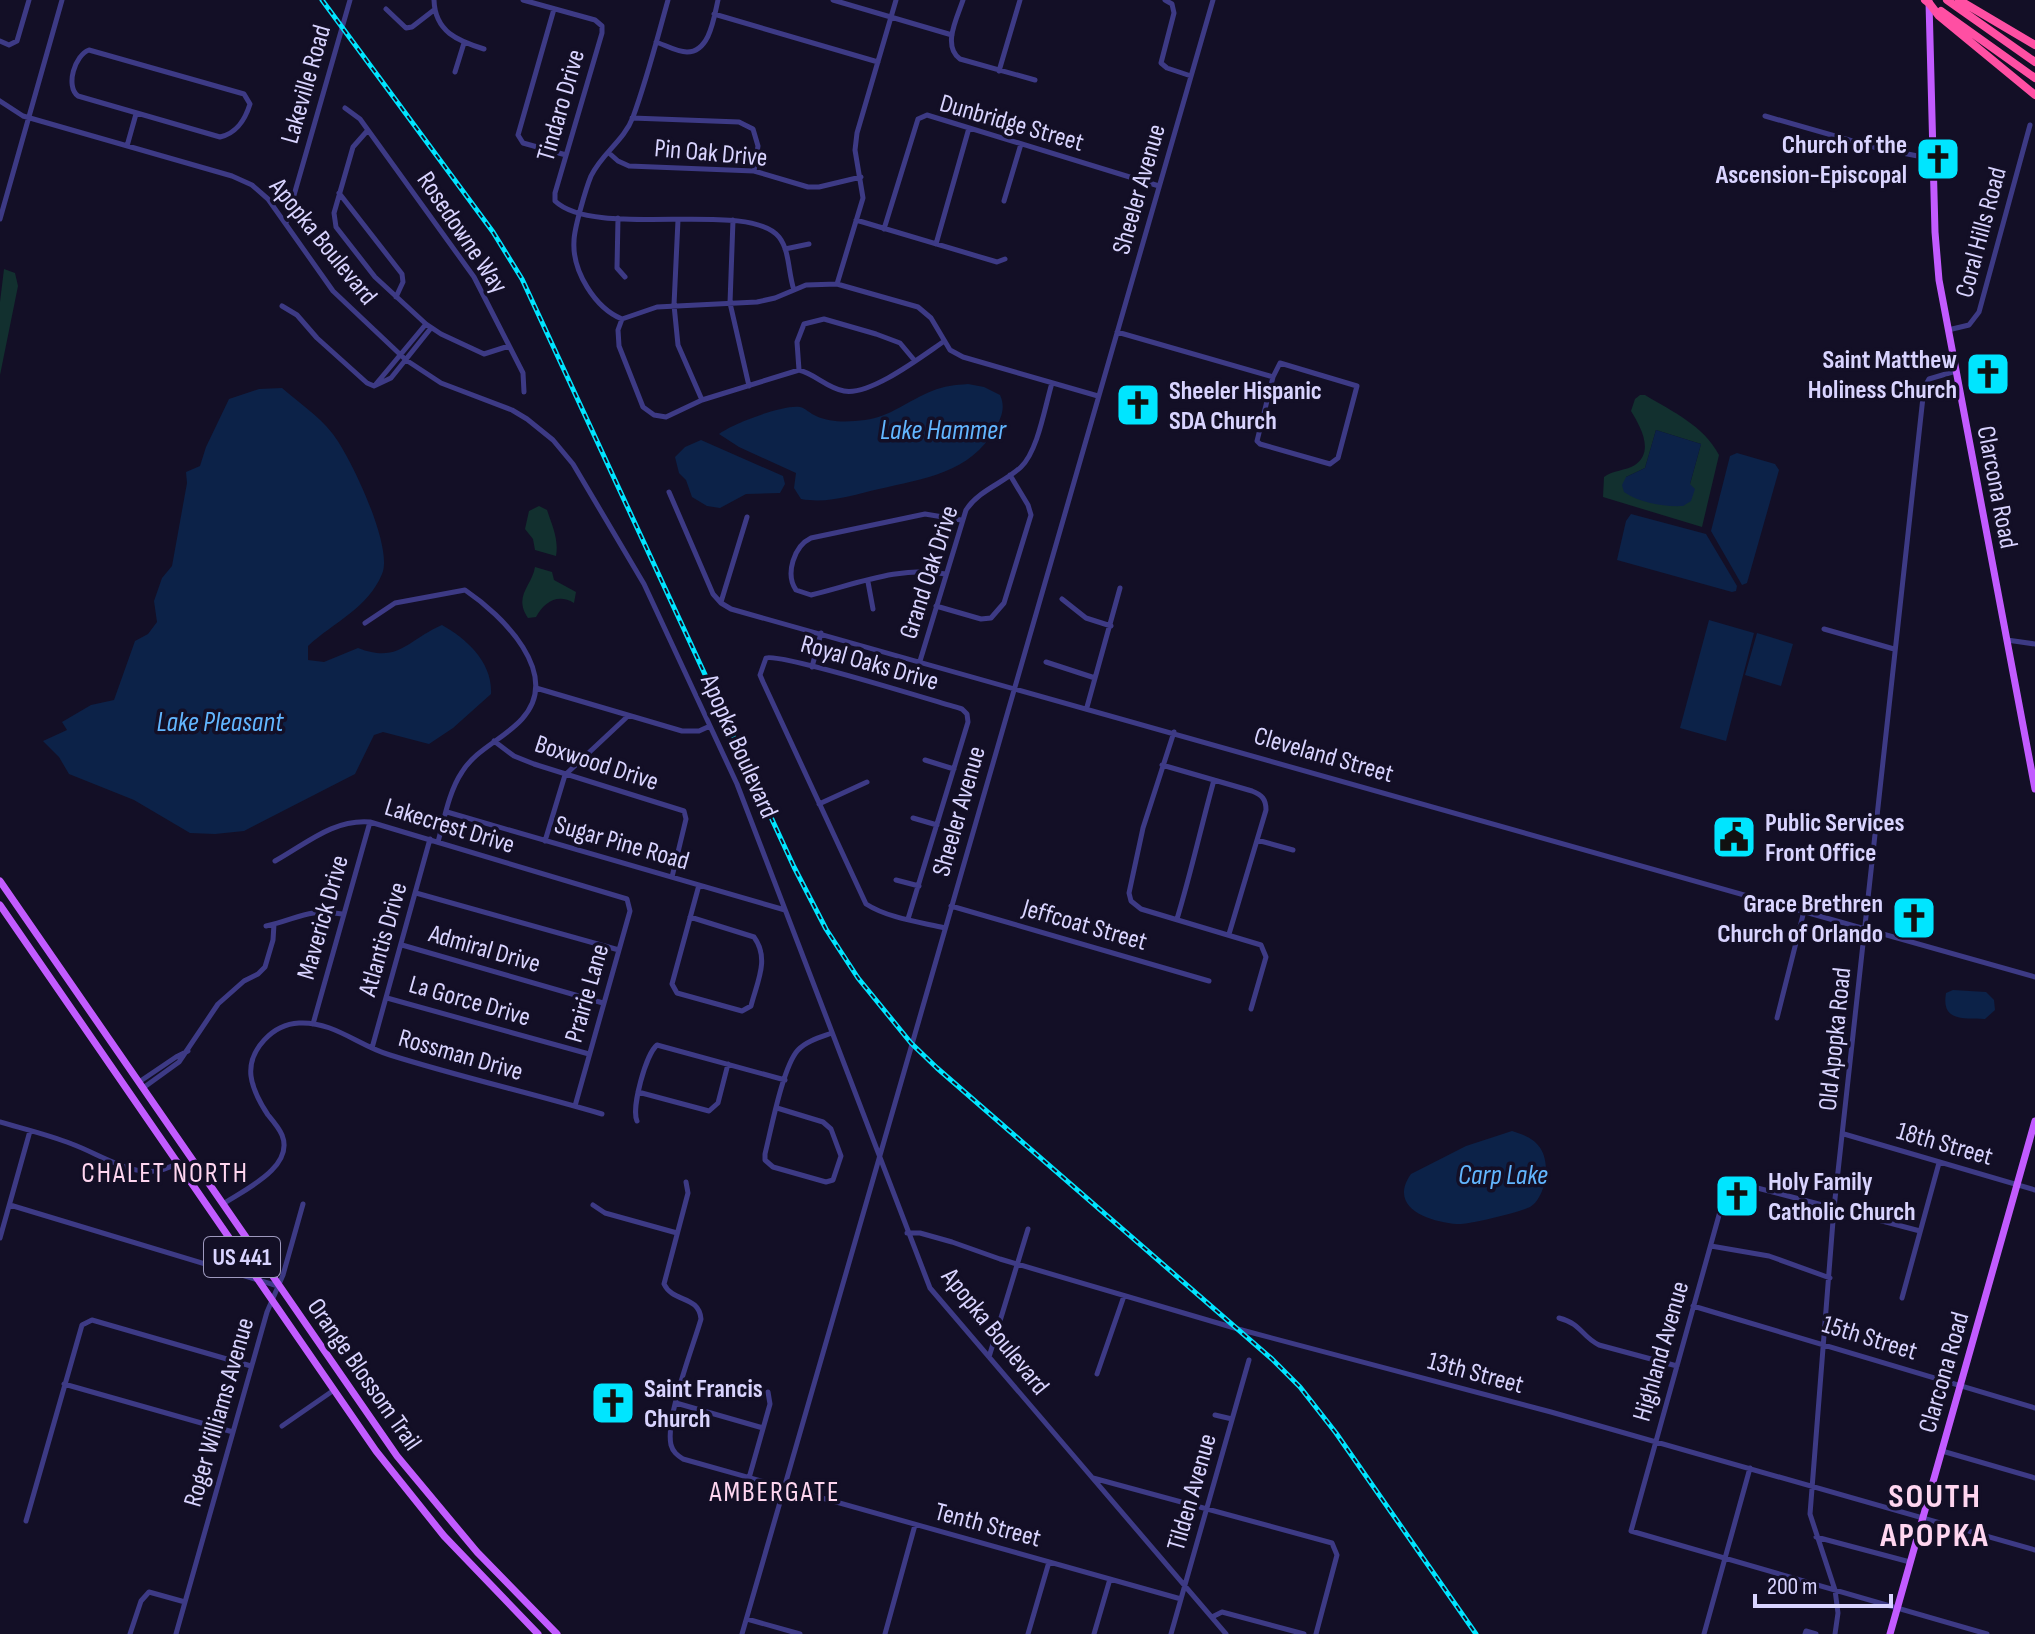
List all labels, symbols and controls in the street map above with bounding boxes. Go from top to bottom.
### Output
street label: Lakeville Road [275,22,338,147]
street label: Tindaro Drive [531,46,592,165]
street label: Dunbridge Street [936,88,1087,159]
street label: Sheeler Avenue [1106,121,1173,258]
place label: Church of the Ascension-Episcopal [1715,130,1907,191]
street label: Pin Oak Drive [653,133,769,174]
church icon: Church of the Ascension-Episcopal [1914,135,1962,183]
street label: Coral Hills Road [1949,164,2014,301]
street label: Rosedowne Way [410,166,514,300]
street label: Apopka Boulevard [262,172,383,312]
place label: Saint Matthew Holiness Church [1808,345,1957,406]
church icon: Saint Matthew Holiness Church [1964,350,2012,398]
place label: Sheeler Hispanic SDA Church [1169,376,1322,437]
church icon: Sheeler Hispanic SDA Church [1114,381,1162,429]
water label: Lake Hammer [880,414,1007,447]
street label: Clarcona Road [1969,423,2024,551]
street label: Grand Oak Drive [893,502,966,643]
street label: Royal Oaks Drive [797,629,942,698]
street label: Apopka Boulevard [693,669,784,823]
water label: Lake Pleasant [157,706,284,739]
street label: Cleveland Street [1250,721,1397,790]
street label: Boxwood Drive [531,729,662,798]
street label: Sheeler Avenue [926,743,993,880]
street label: Lakecrest Drive [381,792,518,861]
place label: Public Services Front Office [1765,808,1905,869]
street label: Sugar Pine Road [551,809,692,877]
public building icon: Public Services Front Office [1710,813,1758,861]
street label: Maverick Drive [291,852,356,983]
street label: Atlantis Drive [352,879,414,1001]
place label: Grace Brethren Church of Orlando [1717,889,1883,950]
street label: Jeffcoat Street [1018,893,1151,958]
church icon: Grace Brethren Church of Orlando [1890,894,1938,942]
street label: Admiral Drive [424,918,544,980]
street label: Prairie Lane [559,941,616,1046]
street label: Old Apopka Road [1813,966,1858,1112]
street label: La Gorce Drive [405,969,534,1034]
street label: Rossman Drive [395,1023,526,1088]
street label: 18th Street [1893,1116,1996,1173]
district label: CHALET NORTH [81,1157,249,1190]
water label: Carp Lake [1458,1159,1548,1192]
place label: Holy Family Catholic Church [1768,1167,1916,1228]
church icon: Holy Family Catholic Church [1713,1172,1761,1220]
road number: US 441 [204,1237,280,1277]
street label: Apopka Boulevard [934,1262,1055,1402]
street label: Highland Avenue [1627,1278,1696,1425]
street label: Orange Blossom Trail [300,1293,428,1457]
street label: Clarcona Road [1912,1308,1976,1436]
street label: 15th Street [1818,1309,1921,1368]
street label: Roger Williams Avenue [178,1314,261,1511]
street label: 13th Street [1424,1346,1527,1401]
place label: Saint Francis Church [644,1374,763,1435]
church icon: Saint Francis Church [589,1379,637,1427]
street label: Tilden Avenue [1161,1430,1224,1555]
district label: AMBERGATE [708,1476,841,1509]
district label: SOUTH APOPKA [1879,1476,1990,1556]
street label: Tenth Street [931,1496,1044,1554]
scale bar [1755,1558,1891,1608]
text: 200 m [1767,1572,1818,1601]

